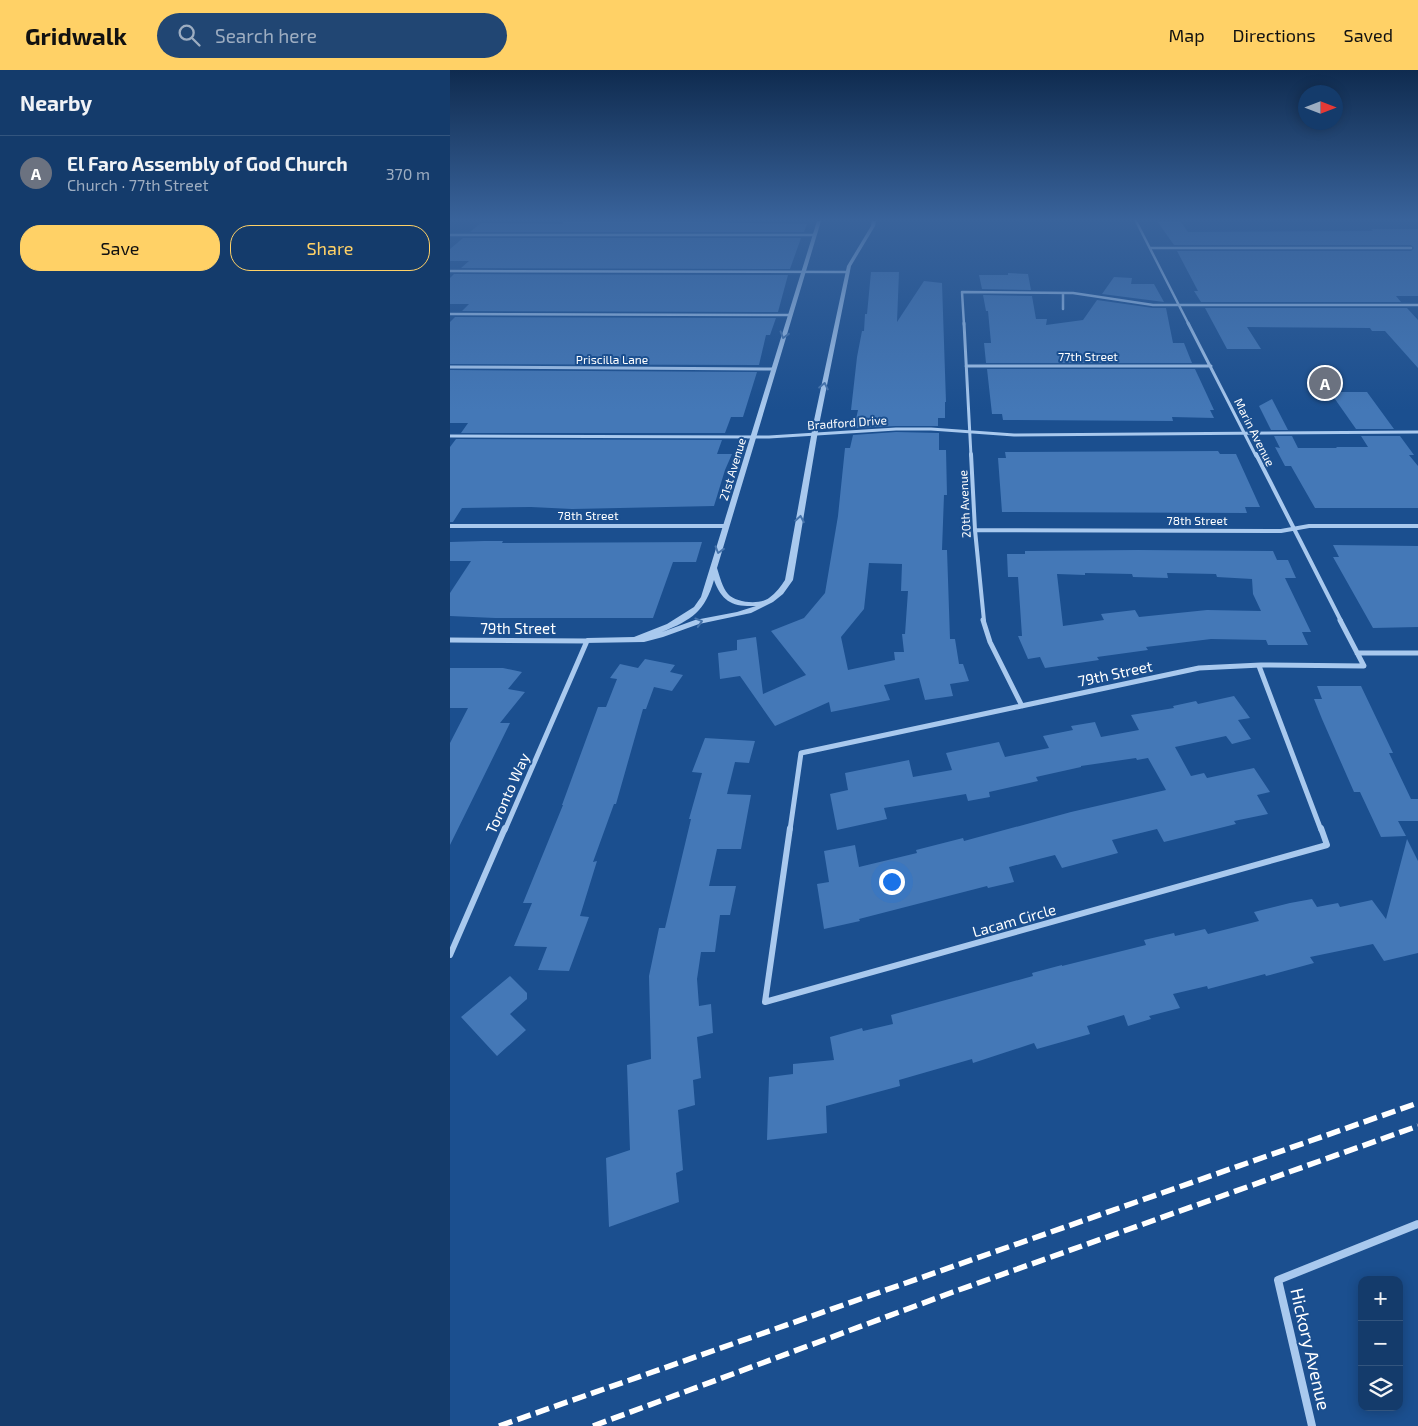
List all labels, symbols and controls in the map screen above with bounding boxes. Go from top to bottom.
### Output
search box [157,13,507,58]
text: Gridwalk [25,21,127,50]
icon: search [175,21,203,49]
text: Search here [215,24,317,47]
text: Map [1168,24,1205,46]
text: Directions [1233,24,1316,46]
text: Saved [1344,24,1393,46]
north arrow [1298,85,1343,130]
text: Nearby [20,90,92,115]
text: El Faro Assembly of God Church [67,152,348,175]
text: A [31,164,41,183]
text: 370 m [386,164,430,183]
text: Church · 77th Street [67,175,209,194]
button: Save [20,225,220,271]
button: Share [230,225,430,271]
one-way arrow [780,330,790,338]
street label: 77th Street [1058,349,1118,363]
street label: Priscilla Lane [576,352,648,366]
pin: A [1309,364,1341,402]
one-way arrow [818,381,829,390]
street label: Marin Avenue [1232,396,1278,468]
street label: Bradford Drive [807,412,887,432]
street label: 21st Avenue [716,436,748,502]
street label: 20th Avenue [955,470,973,538]
street label: 78th Street [558,508,619,522]
street label: 78th Street [1167,513,1228,527]
one-way arrow [794,515,804,524]
one-way arrow [715,546,725,554]
one-way arrow [694,618,702,628]
street label: 79th Street [480,619,556,637]
street label: 79th Street [1076,656,1154,690]
street label: Toronto Way [481,750,533,836]
your location [879,869,905,895]
street label: Lacam Circle [970,900,1058,940]
map controls [1358,1276,1403,1411]
button: + [1358,1276,1403,1321]
street label: Hickory Avenue [1286,1286,1336,1412]
button: − [1358,1321,1403,1366]
button: layers [1358,1366,1403,1411]

